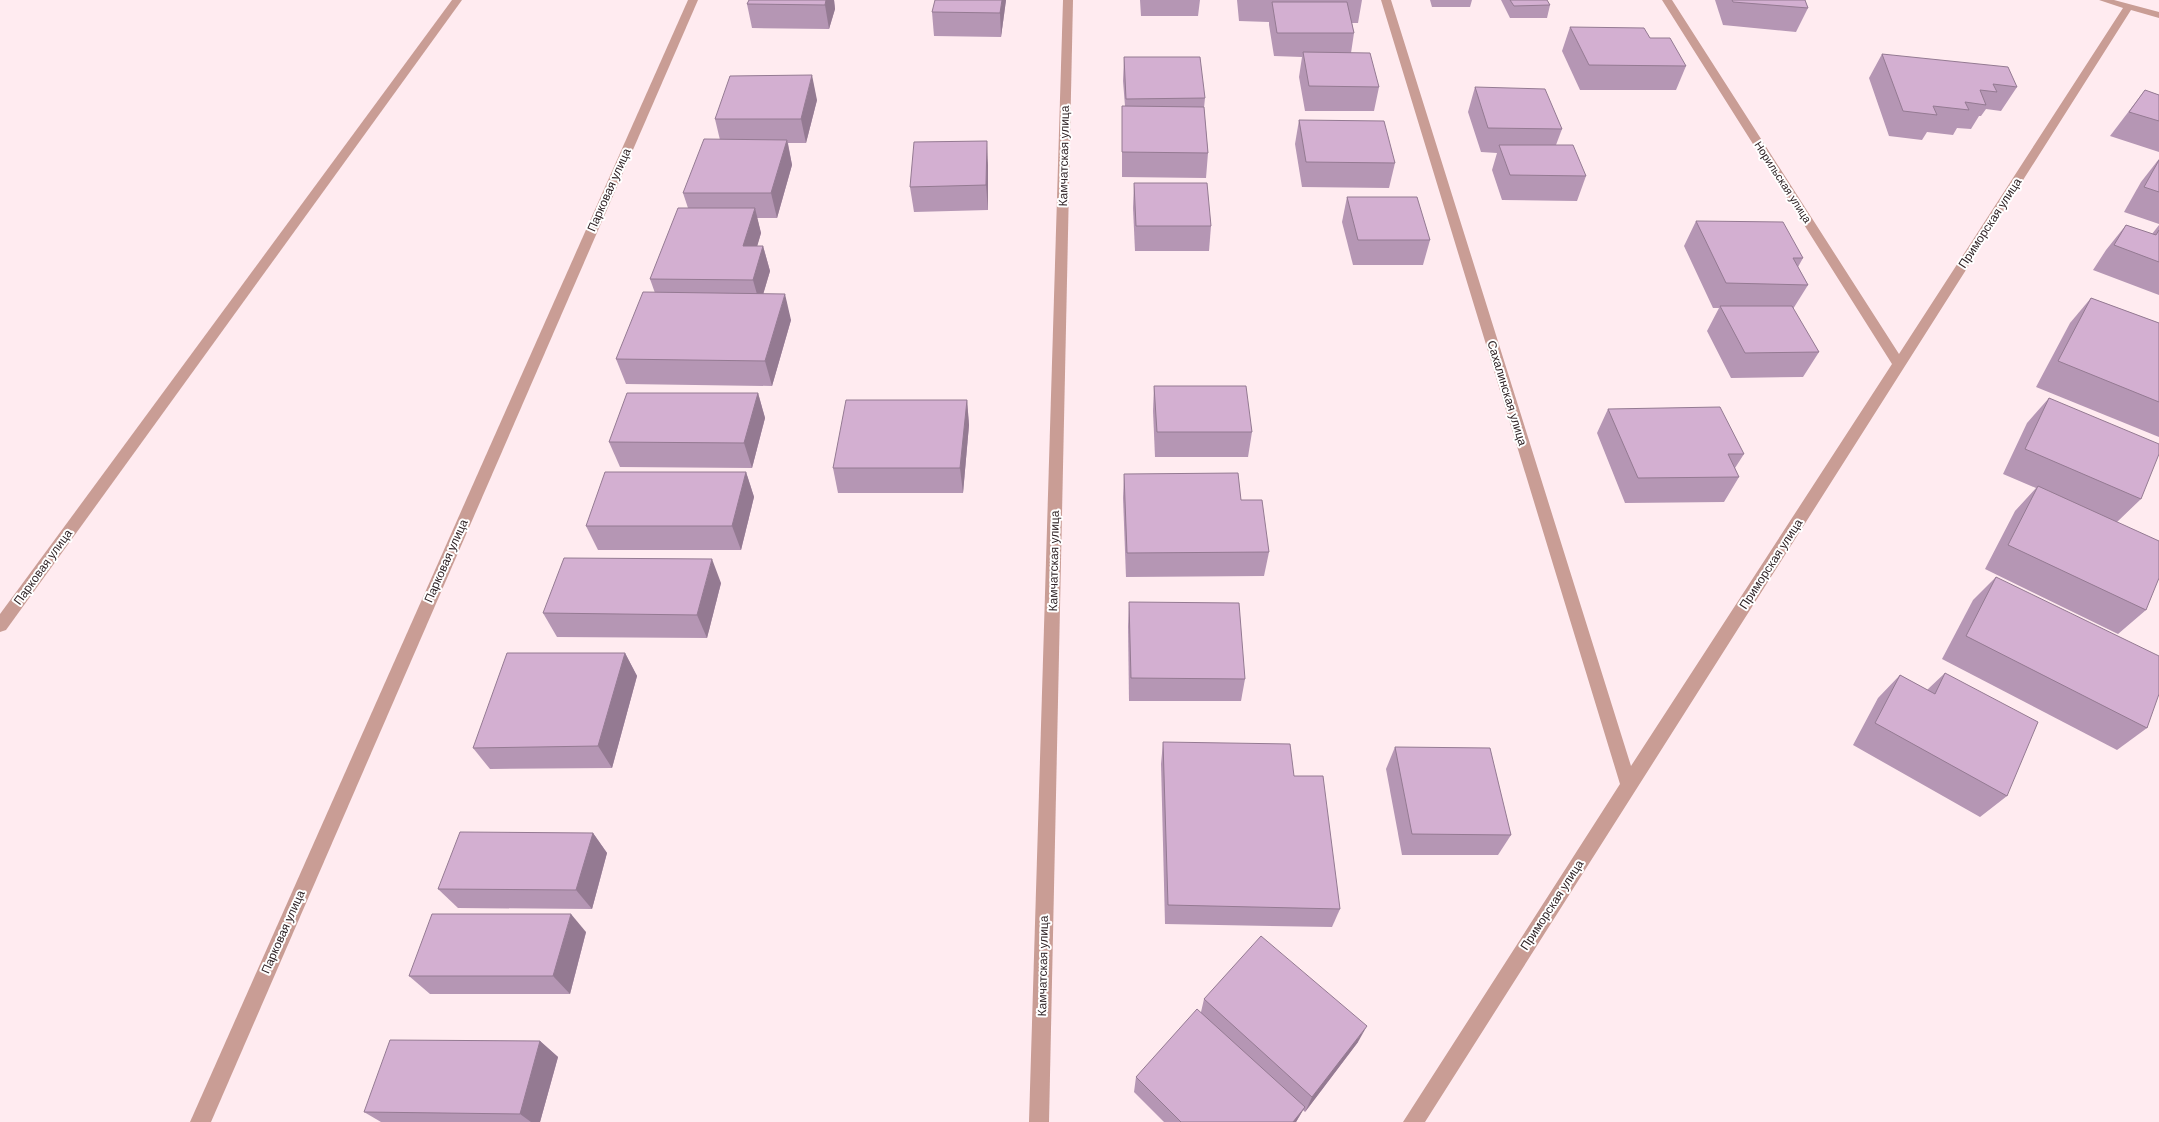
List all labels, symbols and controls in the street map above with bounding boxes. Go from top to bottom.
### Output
street label: Камчатская улица [1056,105,1072,207]
street label: Норильская улица [1752,139,1814,226]
street label: Парковая улица [584,146,634,234]
street label: Приморская улица [1956,175,2025,271]
street label: Сахалинская улица [1484,339,1530,448]
street label: Камчатская улица [1046,510,1062,612]
street label: Приморская улица [1737,516,1806,612]
street label: Парковая улица [421,517,471,605]
street label: Парковая улица [11,526,75,607]
street label: Приморская улица [1518,857,1587,953]
street label: Парковая улица [258,888,308,976]
street label: Камчатская улица [1035,915,1051,1017]

